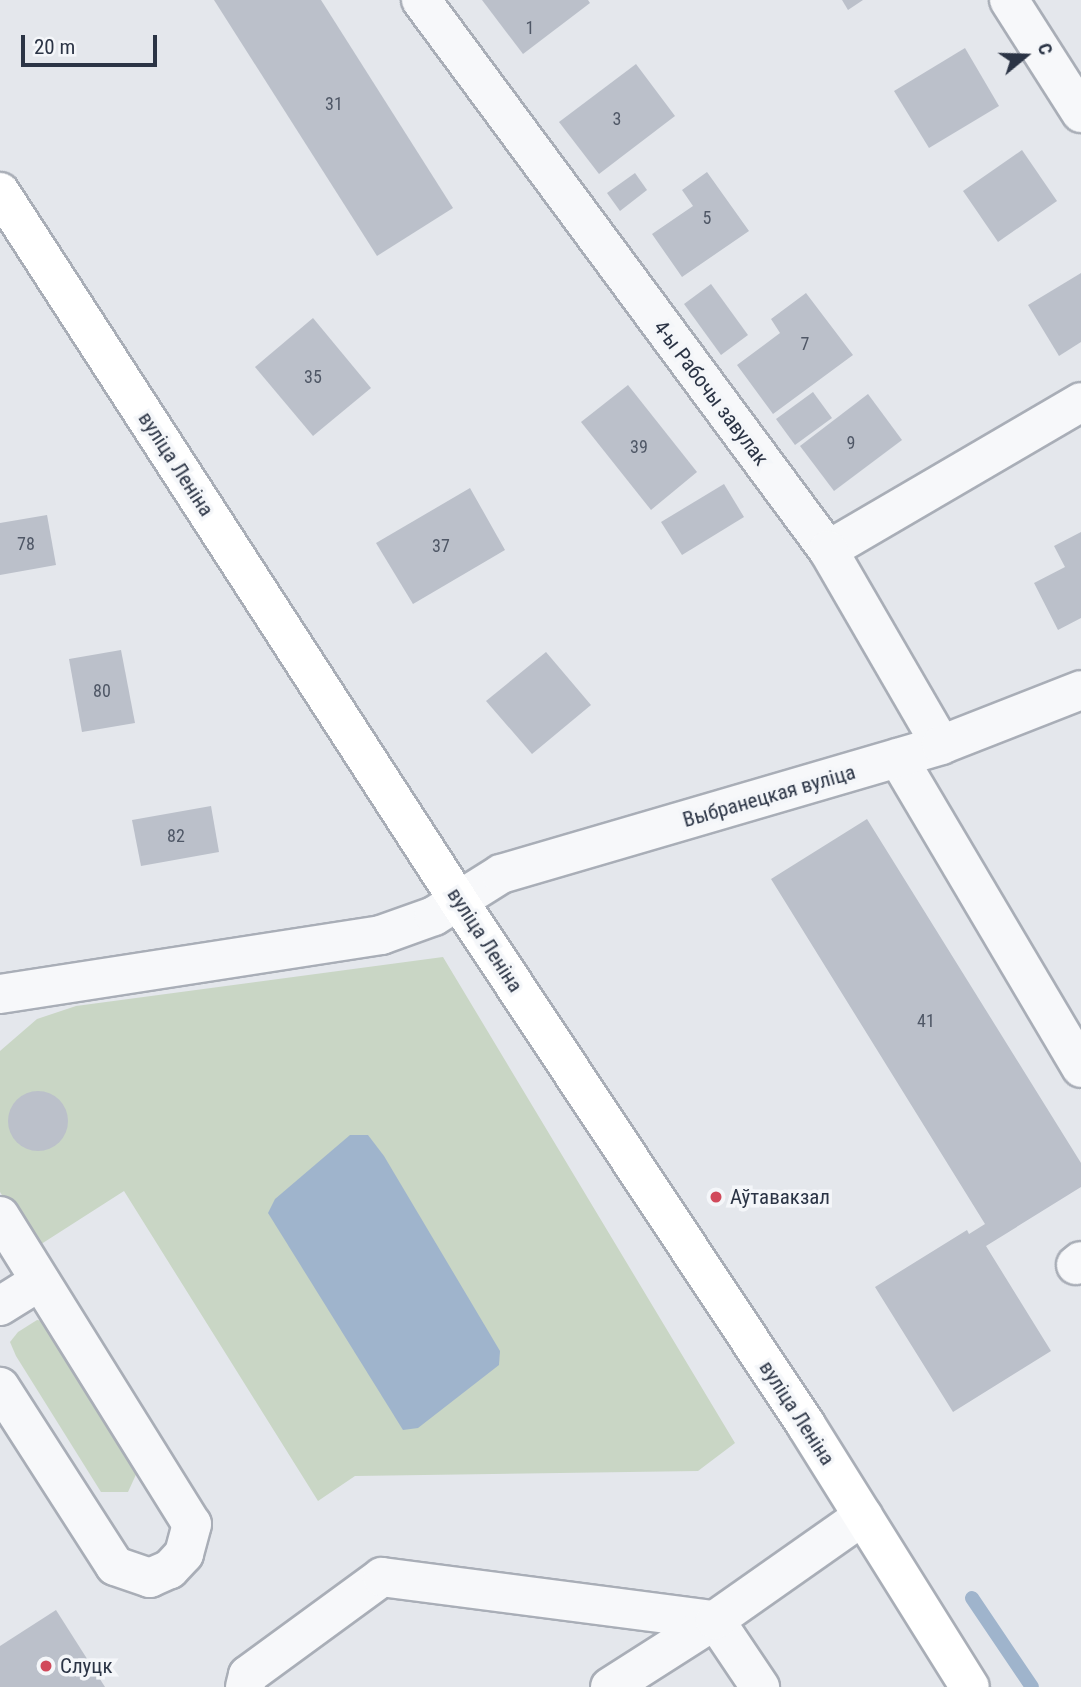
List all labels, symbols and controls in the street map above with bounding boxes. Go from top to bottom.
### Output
house number: 1 [526,17,534,39]
scale bar [24,21,161,65]
north arrow [990,21,1060,91]
text: 20 m [34,35,75,59]
text: С [1033,40,1058,58]
house number: 31 [325,93,343,115]
house number: 3 [613,108,621,130]
house number: 5 [703,207,711,229]
street label: 4-ы Рабочы завулак [648,315,774,471]
house number: 7 [801,333,809,355]
house number: 35 [304,366,322,388]
street label: вуліца Леніна [133,407,219,521]
house number: 9 [847,432,855,454]
house number: 39 [630,436,648,458]
house number: 78 [17,533,35,555]
house number: 37 [432,535,450,557]
house number: 80 [93,680,111,702]
street label: Выбранецкая вуліца [680,759,858,833]
house number: 82 [167,825,185,847]
street label: вуліца Леніна [442,883,528,997]
house number: 41 [917,1010,935,1032]
place label: Аўтавакзал [730,1184,830,1210]
marker: Аўтавакзал [708,1189,724,1205]
street label: вуліца Леніна [754,1356,840,1470]
place label: Слуцк [60,1653,112,1679]
marker: Слуцк [38,1658,54,1674]

